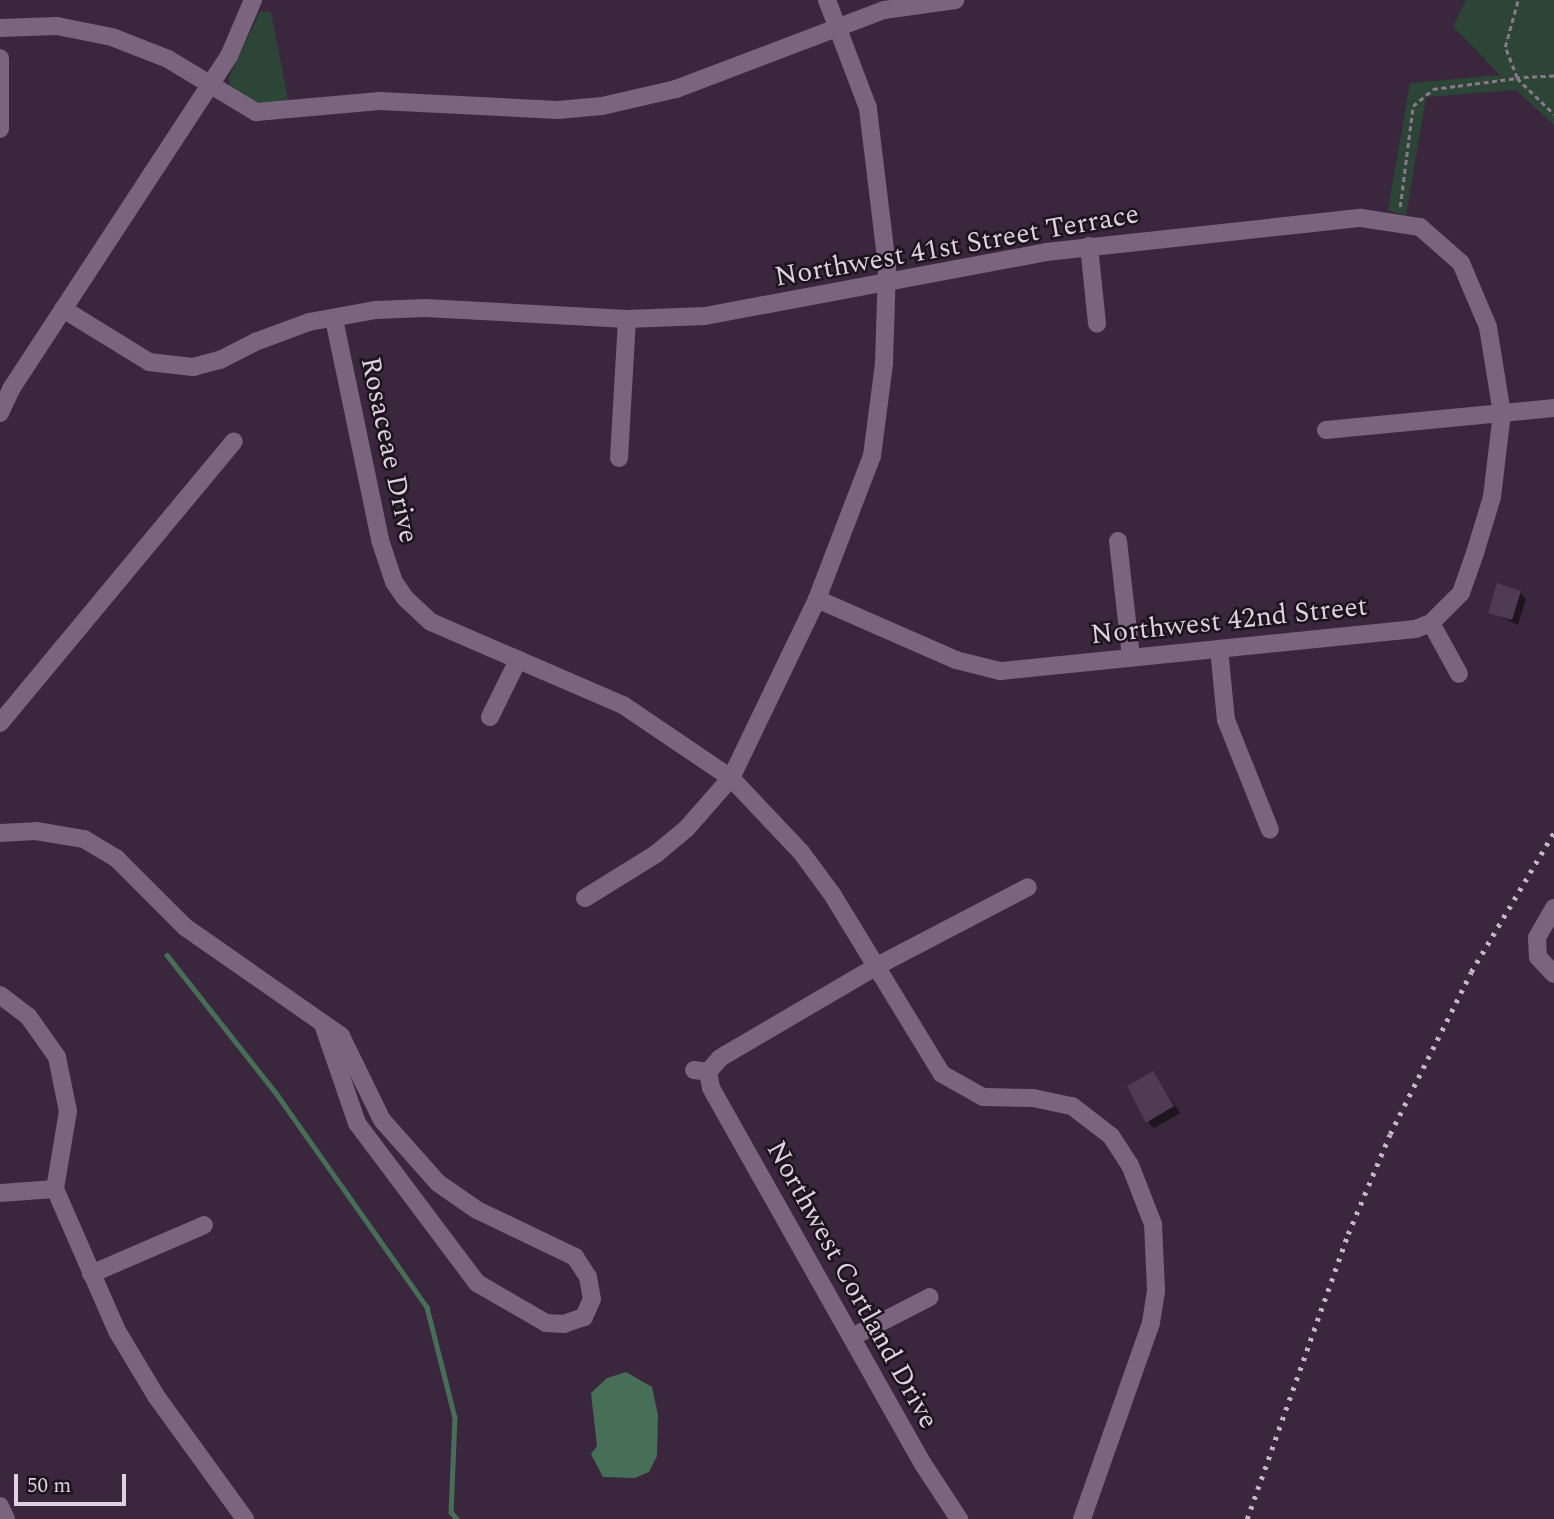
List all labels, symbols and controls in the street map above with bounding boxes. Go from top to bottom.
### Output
street label: Northwest 41st Street Terrace [772,197,1142,295]
street label: Rosaceae Drive [353,354,425,546]
street label: Northwest 42nd Street [1089,590,1369,652]
street label: Northwest Cortland Drive [759,1135,945,1435]
scale bar [18,1460,130,1504]
text: 50 m [27,1470,71,1502]

